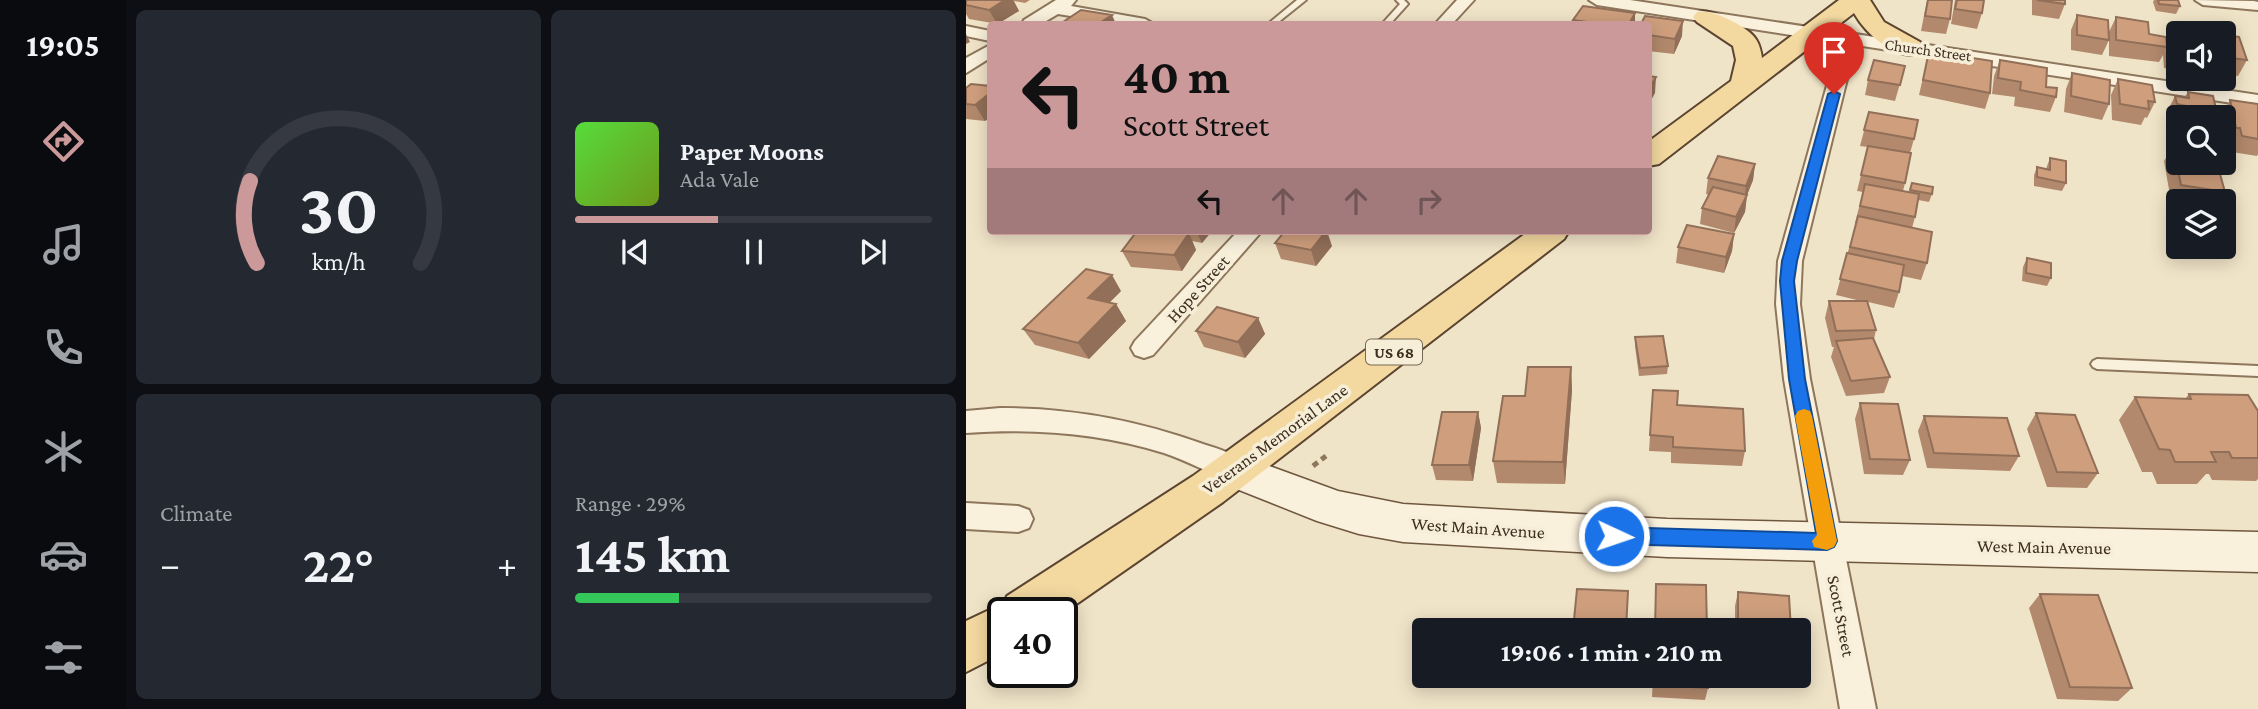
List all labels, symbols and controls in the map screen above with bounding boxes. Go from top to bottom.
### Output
map controls [2166,21,2236,259]
button: sound [2166,21,2236,91]
pin [1804,22,1864,94]
text: 19:05 [26,27,100,63]
icon: arrive [1815,33,1853,71]
street label: Church Street [1883,35,1973,65]
icon: left [1008,49,1099,140]
text: 40 m [1123,49,1230,104]
button: search [2166,105,2236,175]
text: Scott Street [1123,107,1269,143]
icon: directions [39,117,88,166]
text: Paper Moons [680,137,824,166]
text: Ada Vale [680,166,759,192]
text: 30 [299,168,378,249]
icon: left [1191,182,1229,220]
icon: ahead [1264,182,1302,220]
icon: ahead [1337,182,1375,220]
icon: right [1410,182,1448,220]
button: layers [2166,189,2236,259]
icon: music [39,220,88,269]
icon: previous [616,233,654,271]
icon: pause [735,233,773,271]
icon: next [854,233,892,271]
text: km/h [312,248,365,275]
street label: Hope Street [1163,250,1234,327]
icon: phone [39,323,88,372]
road number: US 68 [1366,340,1422,364]
street label: Veterans Memorial Lane [1199,380,1351,498]
icon: climate [39,427,88,476]
text: Range · 29% [575,490,685,516]
position arrow [1577,499,1651,573]
text: Climate [160,500,232,526]
street label: West Main Avenue [1410,513,1546,543]
text: 145 km [575,525,730,583]
icon: car [39,530,88,579]
text: 22° [303,535,374,593]
street label: West Main Avenue [1977,536,2111,558]
text: − [160,543,180,585]
text: + [497,543,517,585]
street label: Scott Street [1823,574,1859,659]
speed limit sign: 40 [987,597,1078,688]
icon: filters [39,633,88,682]
text: 19:06 · 1 min · 210 m [1501,638,1722,667]

